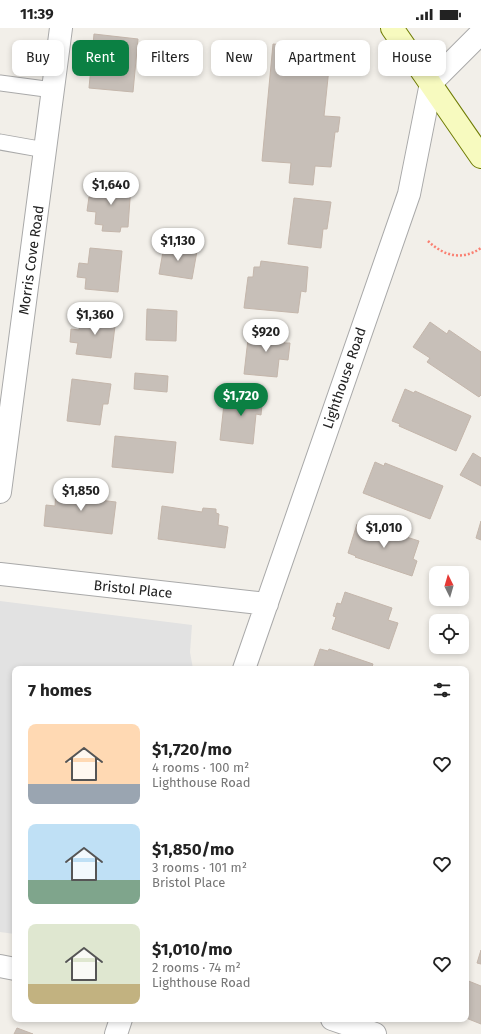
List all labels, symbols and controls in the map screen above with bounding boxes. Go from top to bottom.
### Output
text: 11:39 [20,5,54,23]
chip: Buy [12,40,64,76]
chip: Rent [72,40,129,76]
chip: Filters [137,40,203,76]
chip: New [211,40,267,76]
chip: Apartment [275,40,370,76]
chip: House [378,40,446,76]
pin: $1,640 [78,172,144,206]
text: $1,640 [92,177,130,192]
street label: Morris Cove Road [15,204,48,316]
pin: $1,130 [145,228,211,262]
text: $1,130 [161,233,195,248]
pin: $1,360 [62,302,128,336]
text: $1,360 [76,307,114,322]
pin: $920 [242,319,290,353]
text: $920 [252,324,280,339]
street label: Lighthouse Road [319,325,370,431]
pin: $1,720 [208,383,274,417]
text: $1,720 [223,388,259,403]
pin: $1,850 [48,478,114,512]
text: $1,850 [62,483,100,498]
pin: $1,010 [351,515,417,549]
text: $1,010 [366,520,402,535]
north arrow [429,566,469,606]
map controls [429,566,469,654]
street label: Bristol Place [93,577,173,602]
button: locate [429,614,469,654]
icon: filters [431,679,453,701]
text: 7 homes [28,680,92,701]
text: $1,720/mo [152,739,232,760]
icon: home [60,740,108,788]
icon: heart [431,753,453,775]
text: 4 rooms · 100 m² [152,760,249,775]
text: Lighthouse Road [152,775,251,790]
text: $1,850/mo [152,839,234,860]
icon: home [60,840,108,888]
icon: heart [431,853,453,875]
text: 3 rooms · 101 m² [152,860,247,875]
text: Bristol Place [152,875,225,890]
text: $1,010/mo [152,939,232,960]
icon: home [60,940,108,988]
icon: heart [431,953,453,975]
text: 2 rooms · 74 m² [152,960,241,975]
text: Lighthouse Road [152,975,251,990]

